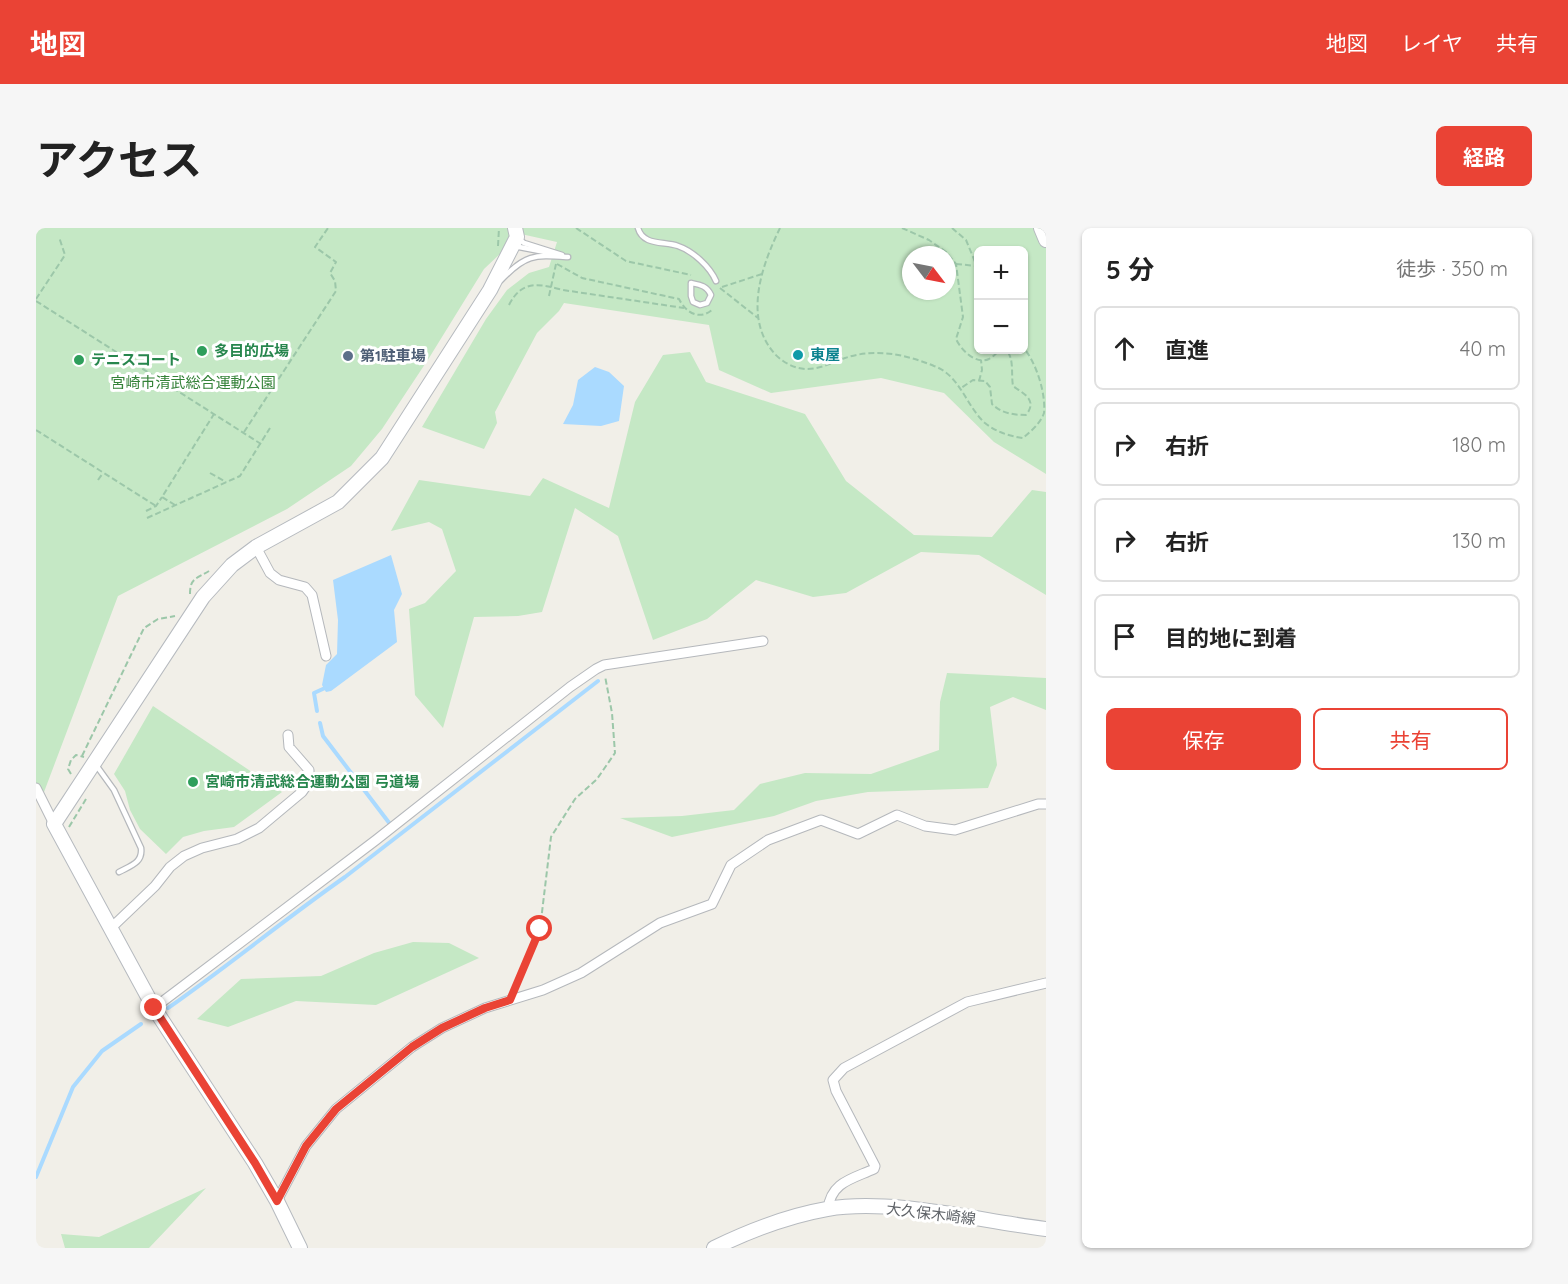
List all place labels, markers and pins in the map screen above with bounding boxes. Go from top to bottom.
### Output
place label: 多目的広場 [214,341,289,360]
marker: 多目的広場 [195,344,209,358]
place label: 東屋 [810,345,840,364]
place label: 第1駐車場 [360,346,426,365]
marker: 東屋 [791,348,805,362]
marker: 第1駐車場 [341,349,355,363]
place label: テニスコート [91,350,181,369]
marker: テニスコート [72,353,86,367]
place label: 宮崎市清武総合運動公園 弓道場 [205,772,419,791]
marker: 宮崎市清武総合運動公園 弓道場 [186,775,200,789]

